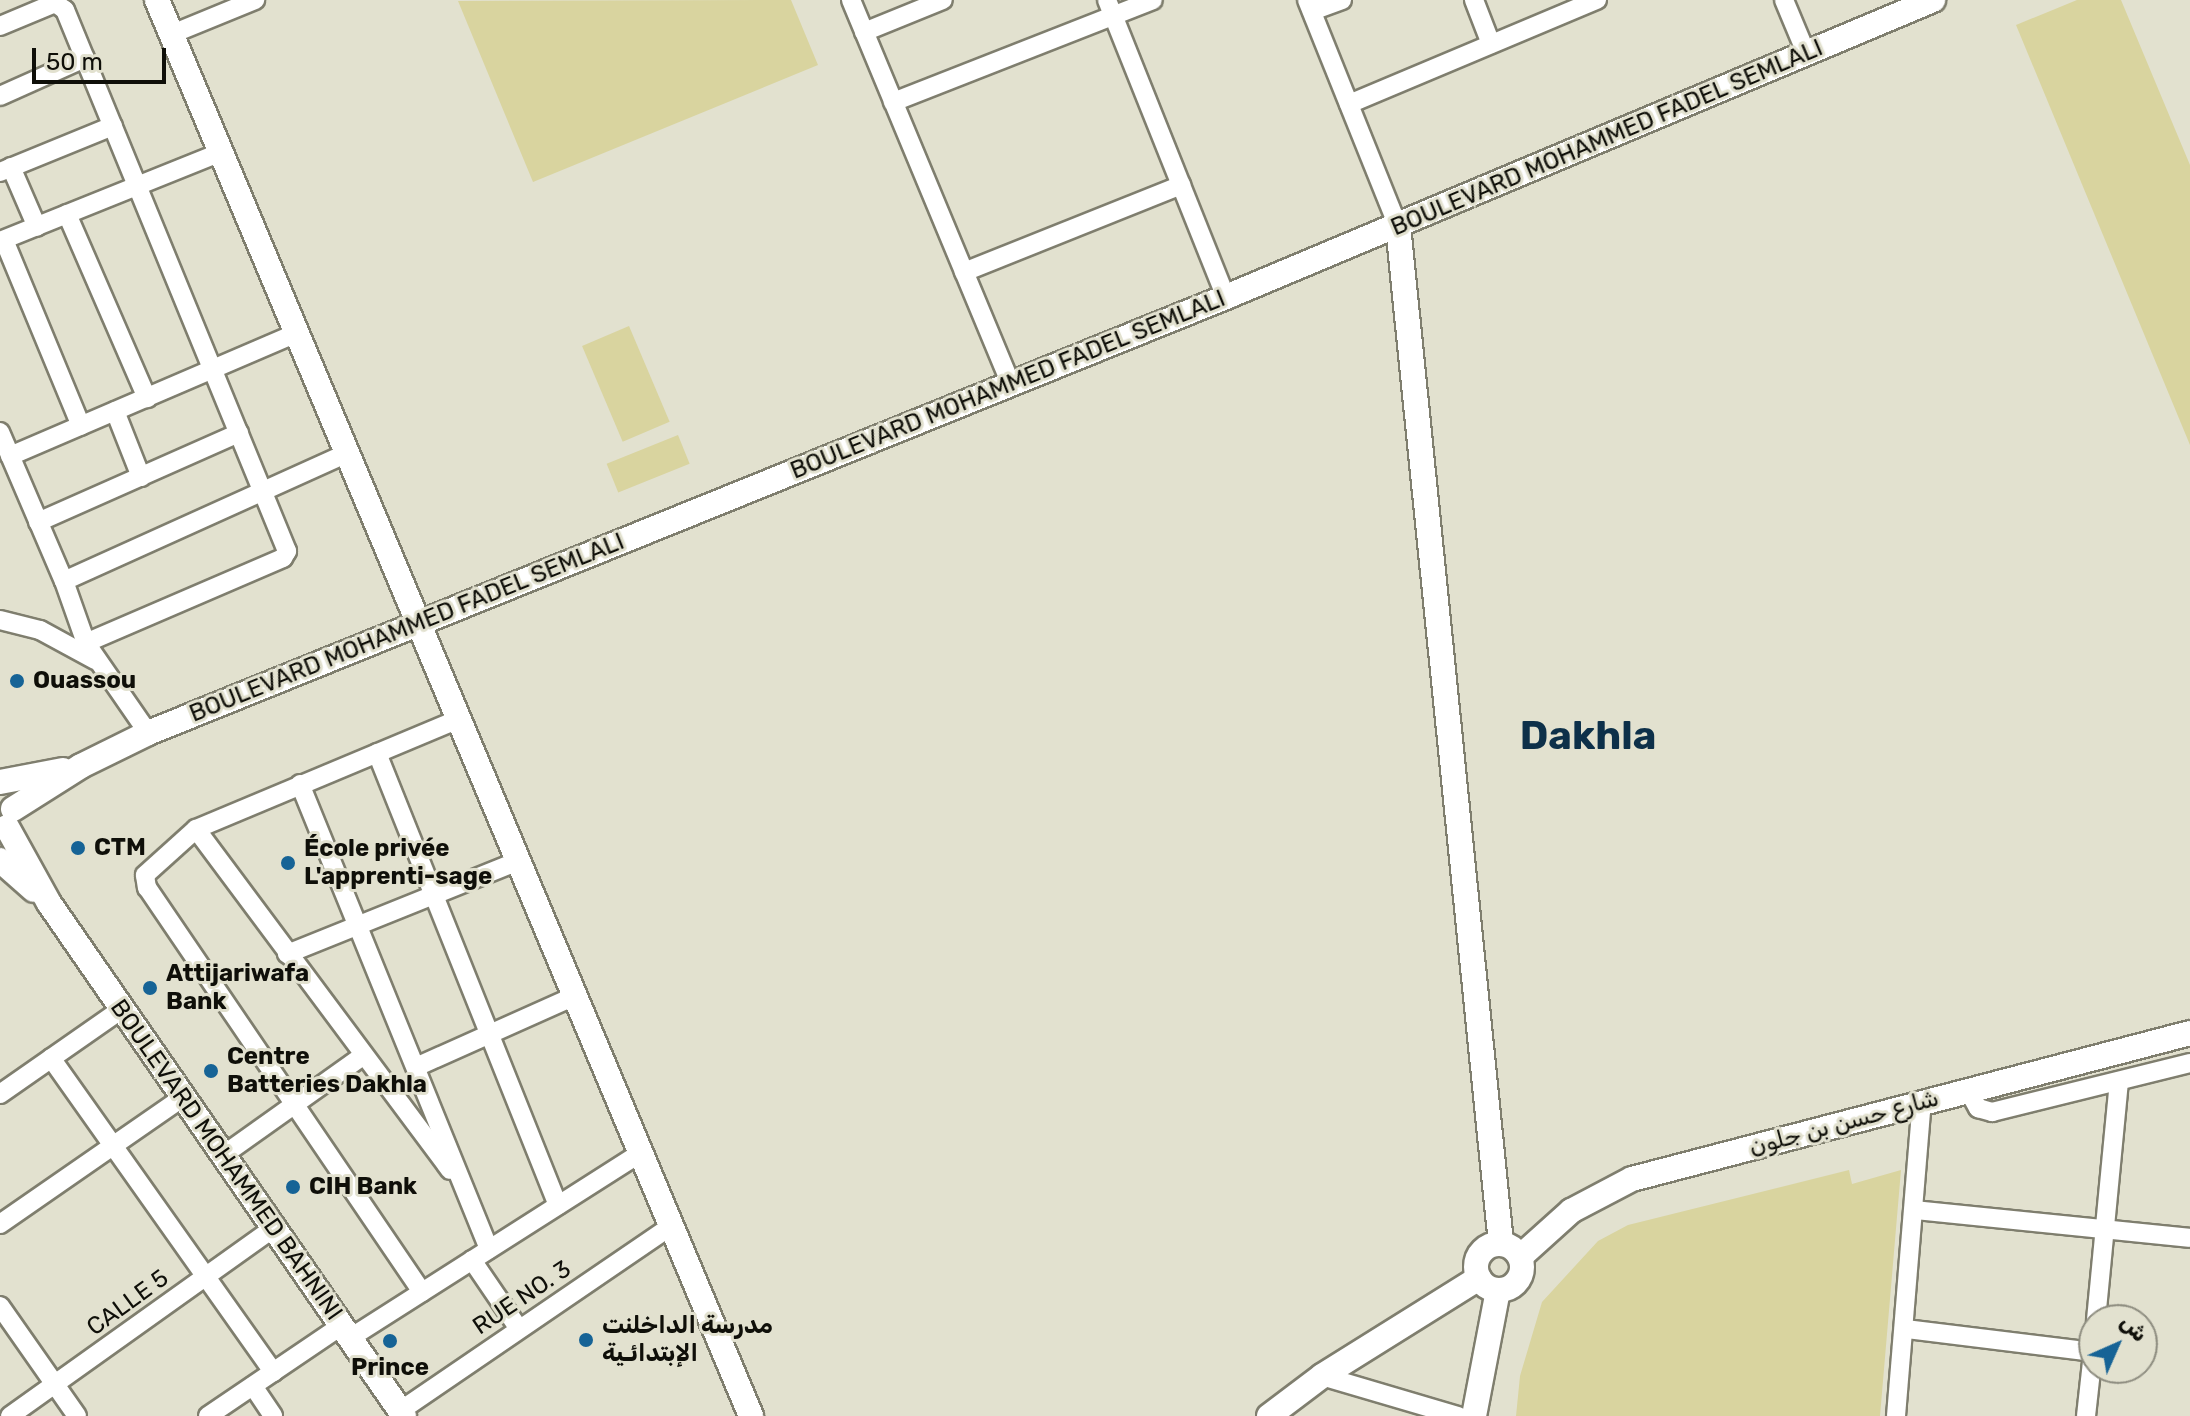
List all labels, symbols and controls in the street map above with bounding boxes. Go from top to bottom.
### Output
scale bar [36,32,170,82]
street label: BOULEVARD MOHAMMED FADEL SEMLALI [1386,34,1828,242]
text: 50 m [46,48,103,76]
street label: BOULEVARD MOHAMMED FADEL SEMLALI [786,284,1230,486]
street label: BOULEVARD MOHAMMED FADEL SEMLALI [185,527,629,729]
place label: Ouassou [33,667,136,695]
marker: Ouassou [8,672,26,690]
district label: Dakhla [1520,712,1656,760]
place label: CTM [94,834,146,862]
place label: École privée L'apprenti-sage [304,835,492,891]
marker: CTM [69,839,87,857]
marker: École privée L'apprenti-sage [279,854,297,872]
place label: Attijariwafa Bank [166,960,309,1016]
marker: Attijariwafa Bank [141,979,159,997]
street label: BOULEVARD MOHAMMED BAHNINI [104,994,348,1326]
place label: Centre Batteries Dakhla [227,1043,427,1099]
marker: Centre Batteries Dakhla [202,1062,220,1080]
street label: شارع حسن بن جلون [1746,1084,1942,1162]
place label: CIH Bank [309,1173,417,1201]
marker: CIH Bank [284,1178,302,1196]
street label: RUE NO. 3 [468,1255,576,1341]
street label: CALLE 5 [82,1264,174,1342]
north arrow [2078,1304,2158,1384]
text: ش [2115,1309,2153,1347]
place label: مدرسة الداخلنت الإبتدائـية [602,1312,773,1368]
marker: مدرسة الداخلنت الإبتدائـية [577,1331,595,1349]
marker: Prince [381,1332,399,1350]
place label: Prince [351,1354,429,1382]

